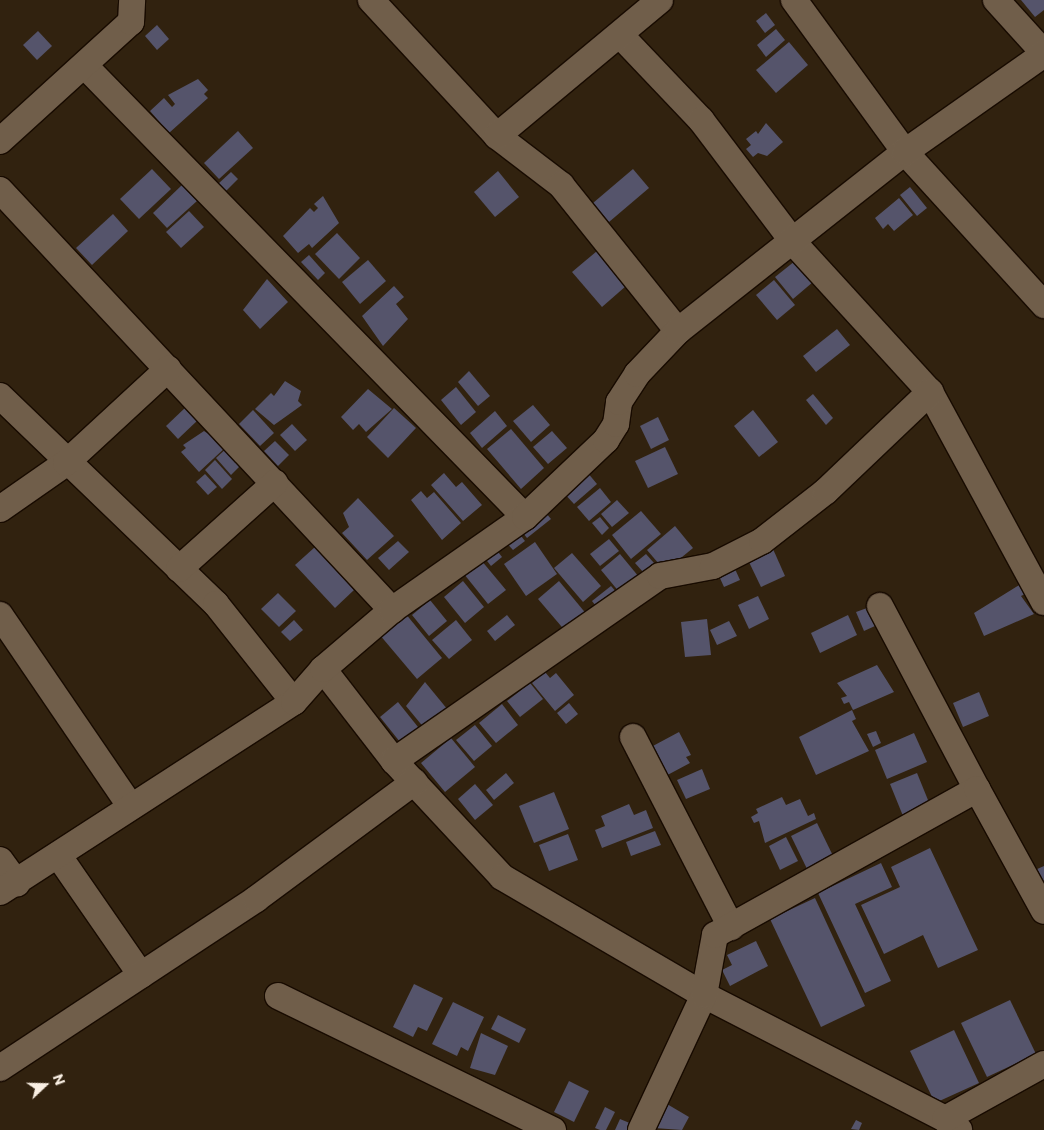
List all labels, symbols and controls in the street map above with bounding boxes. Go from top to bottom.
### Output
north arrow [20,1060,70,1110]
text: N [50,1071,69,1087]

